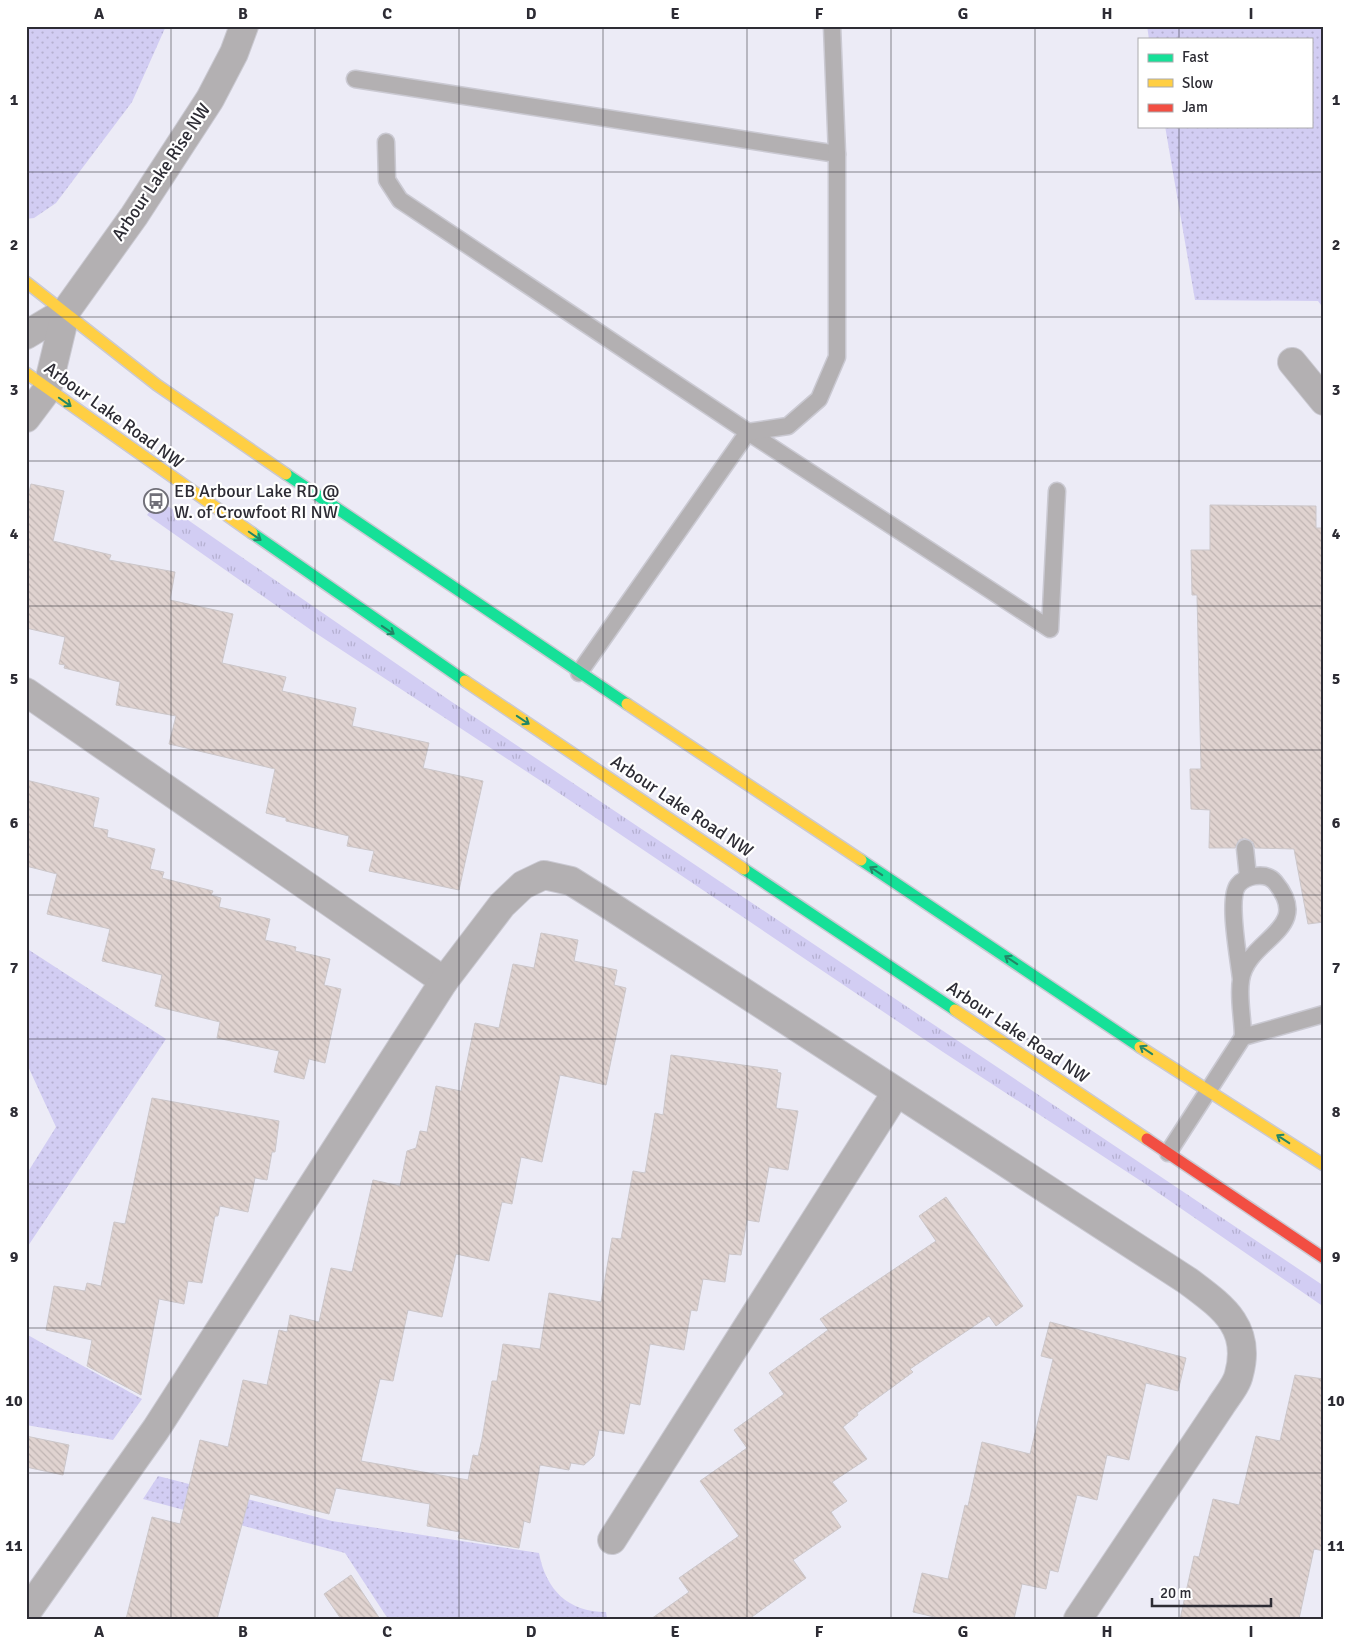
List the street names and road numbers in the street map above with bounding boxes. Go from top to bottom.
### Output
street label: Arbour Lake Rise NW [107,99,215,245]
street label: Arbour Lake Road NW [40,357,188,473]
street label: Arbour Lake Road NW [607,750,757,862]
street label: Arbour Lake Road NW [943,976,1093,1088]

